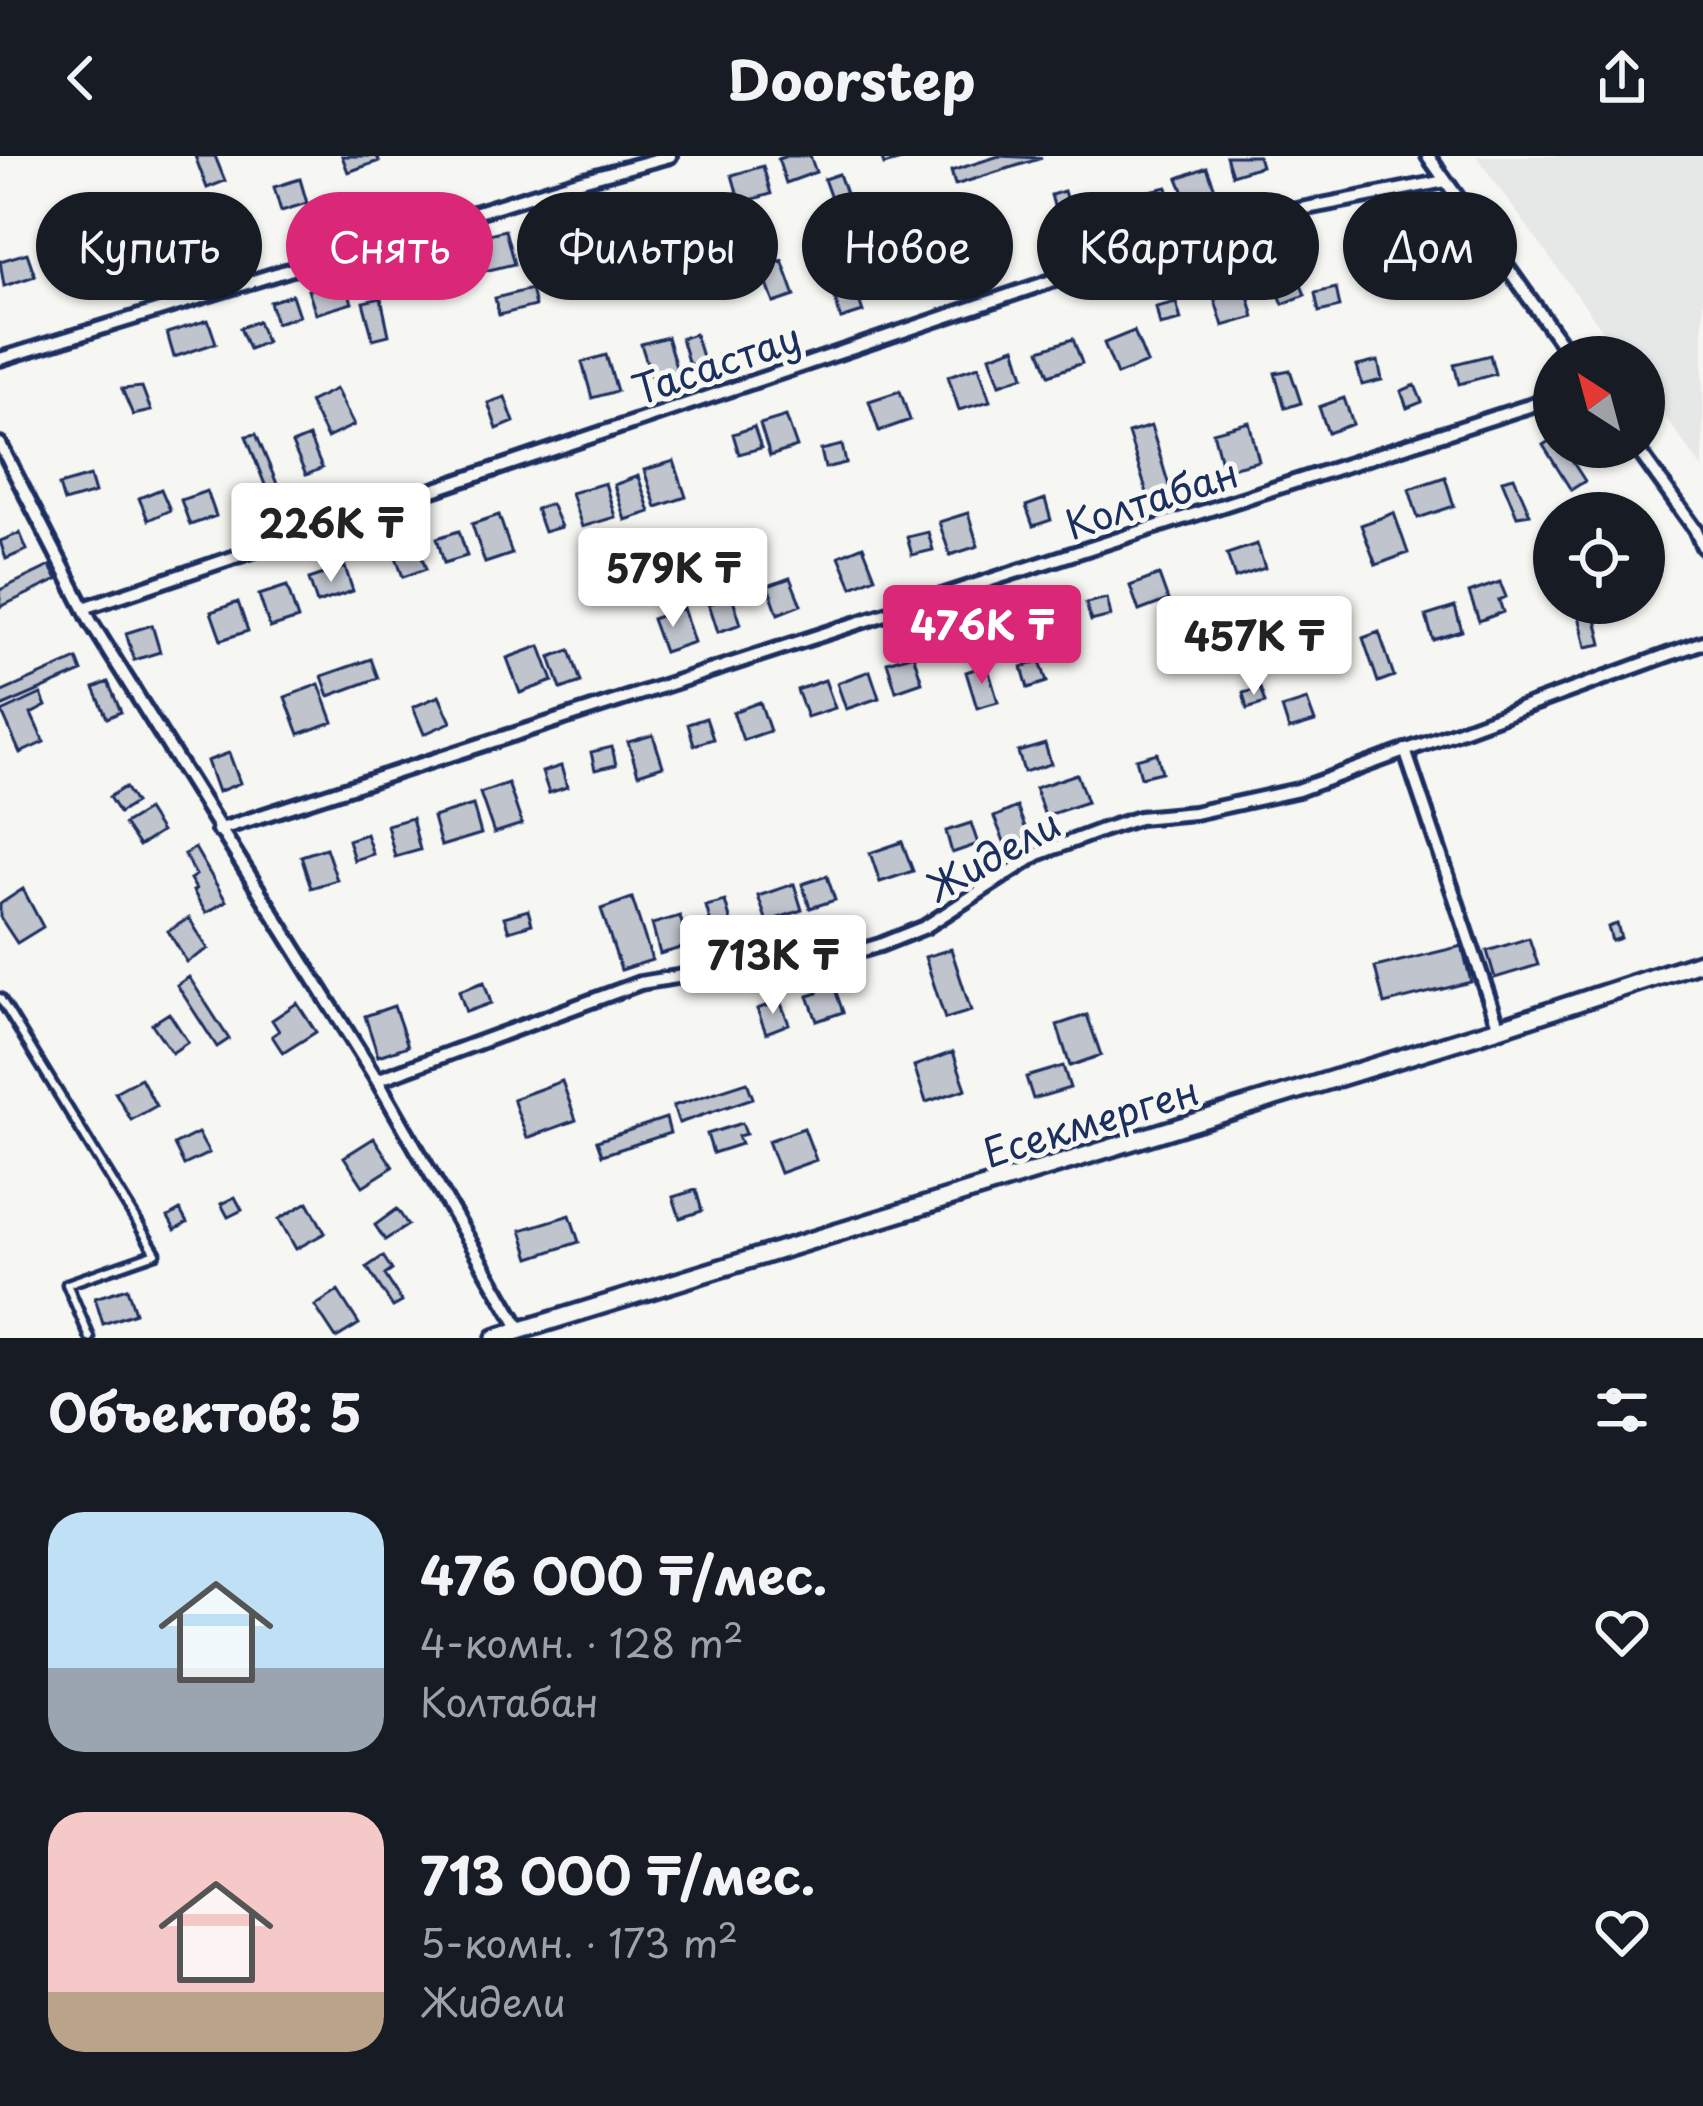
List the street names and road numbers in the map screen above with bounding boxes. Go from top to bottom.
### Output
street label: Тасастау [624,306,808,418]
street label: Колтабан [1057,441,1245,553]
street label: Жидели [914,793,1070,915]
street label: Eсекмерген [975,1059,1205,1181]

